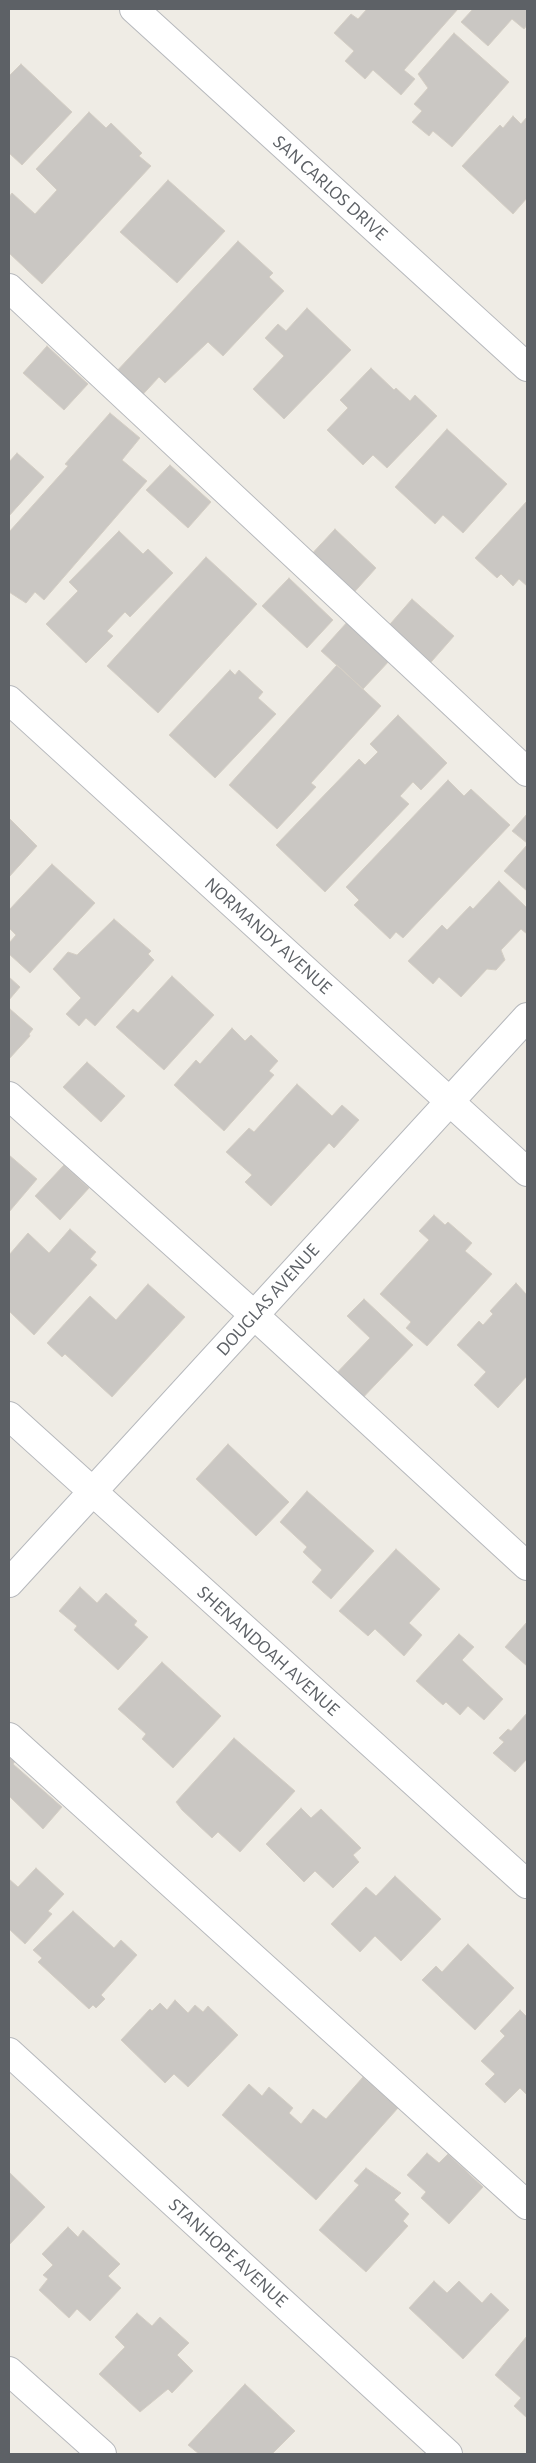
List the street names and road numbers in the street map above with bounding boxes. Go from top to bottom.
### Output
street label: SAN CARLOS DRIVE [268,131,392,245]
street label: NORMANDY AVENUE [200,873,336,999]
street label: DOUGLAS AVENUE [212,1239,324,1361]
street label: SHENANDOAH AVENUE [192,1581,344,1721]
street label: STANHOPE AVENUE [164,2194,292,2312]

